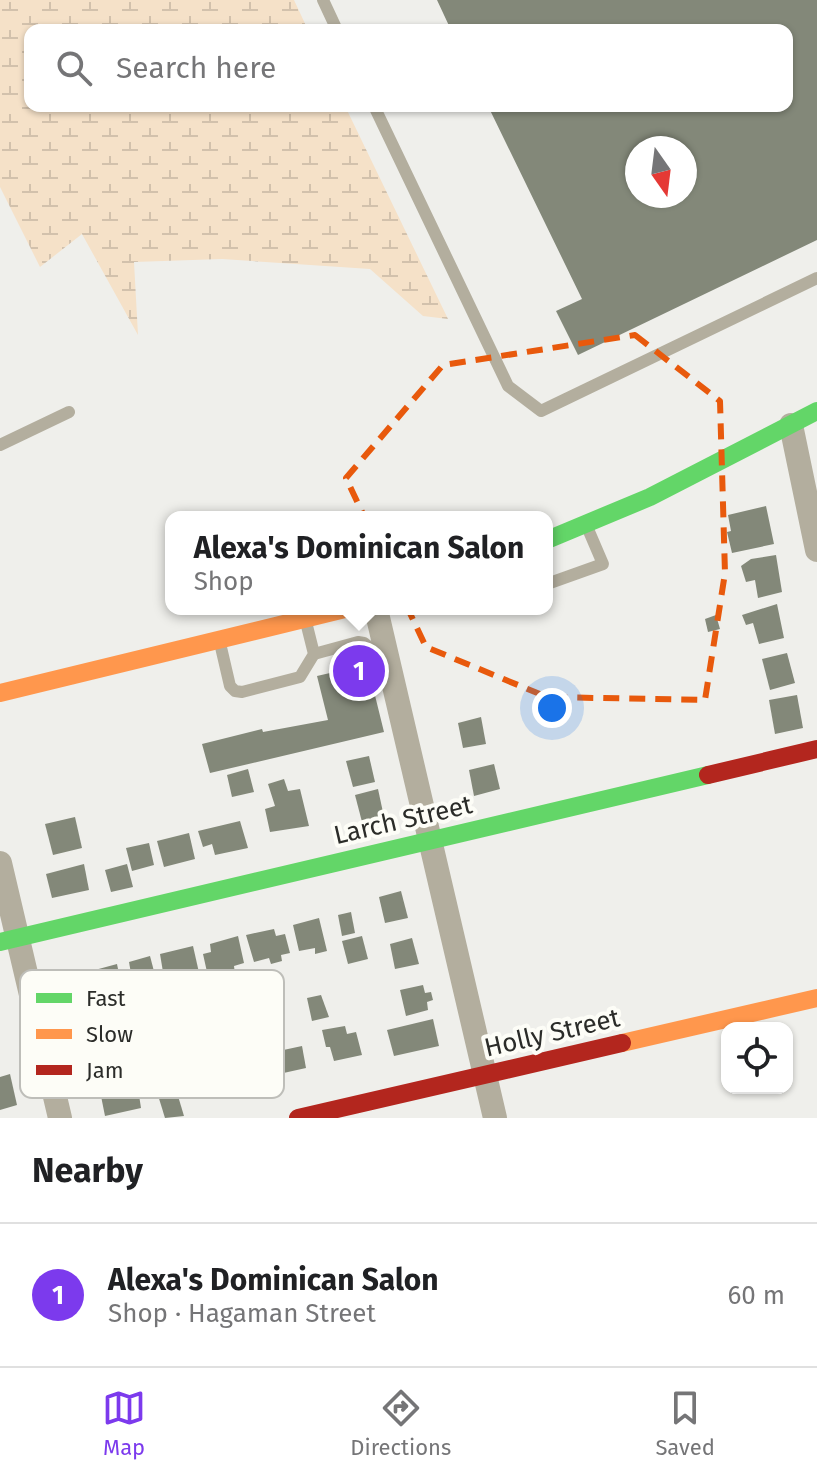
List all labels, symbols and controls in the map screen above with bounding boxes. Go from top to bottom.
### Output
search box [24,24,793,112]
icon: search [52,46,96,90]
text: Search here [116,50,276,86]
north arrow [625,136,697,208]
popup [165,511,553,615]
text: Alexa's Dominican Salon [194,530,524,566]
text: Shop [194,566,254,597]
pin: 1 [333,641,385,701]
your location [532,688,572,728]
street label: Larch Street [331,789,476,851]
legend [20,970,284,1098]
text: Fast [86,985,126,1012]
street label: Holly Street [481,1002,623,1064]
text: Slow [86,1021,133,1048]
map controls [721,1022,793,1094]
button: locate [721,1022,793,1094]
text: Jam [86,1057,124,1084]
text: Nearby [32,1150,143,1191]
text: Alexa's Dominican Salon [108,1262,439,1298]
text: 1 [52,1280,64,1311]
text: 60 m [727,1280,785,1311]
text: Shop · Hagaman Street [108,1298,376,1329]
tab: Map [102,1386,146,1461]
tab: Directions [350,1386,451,1461]
tab: Saved [655,1386,715,1461]

